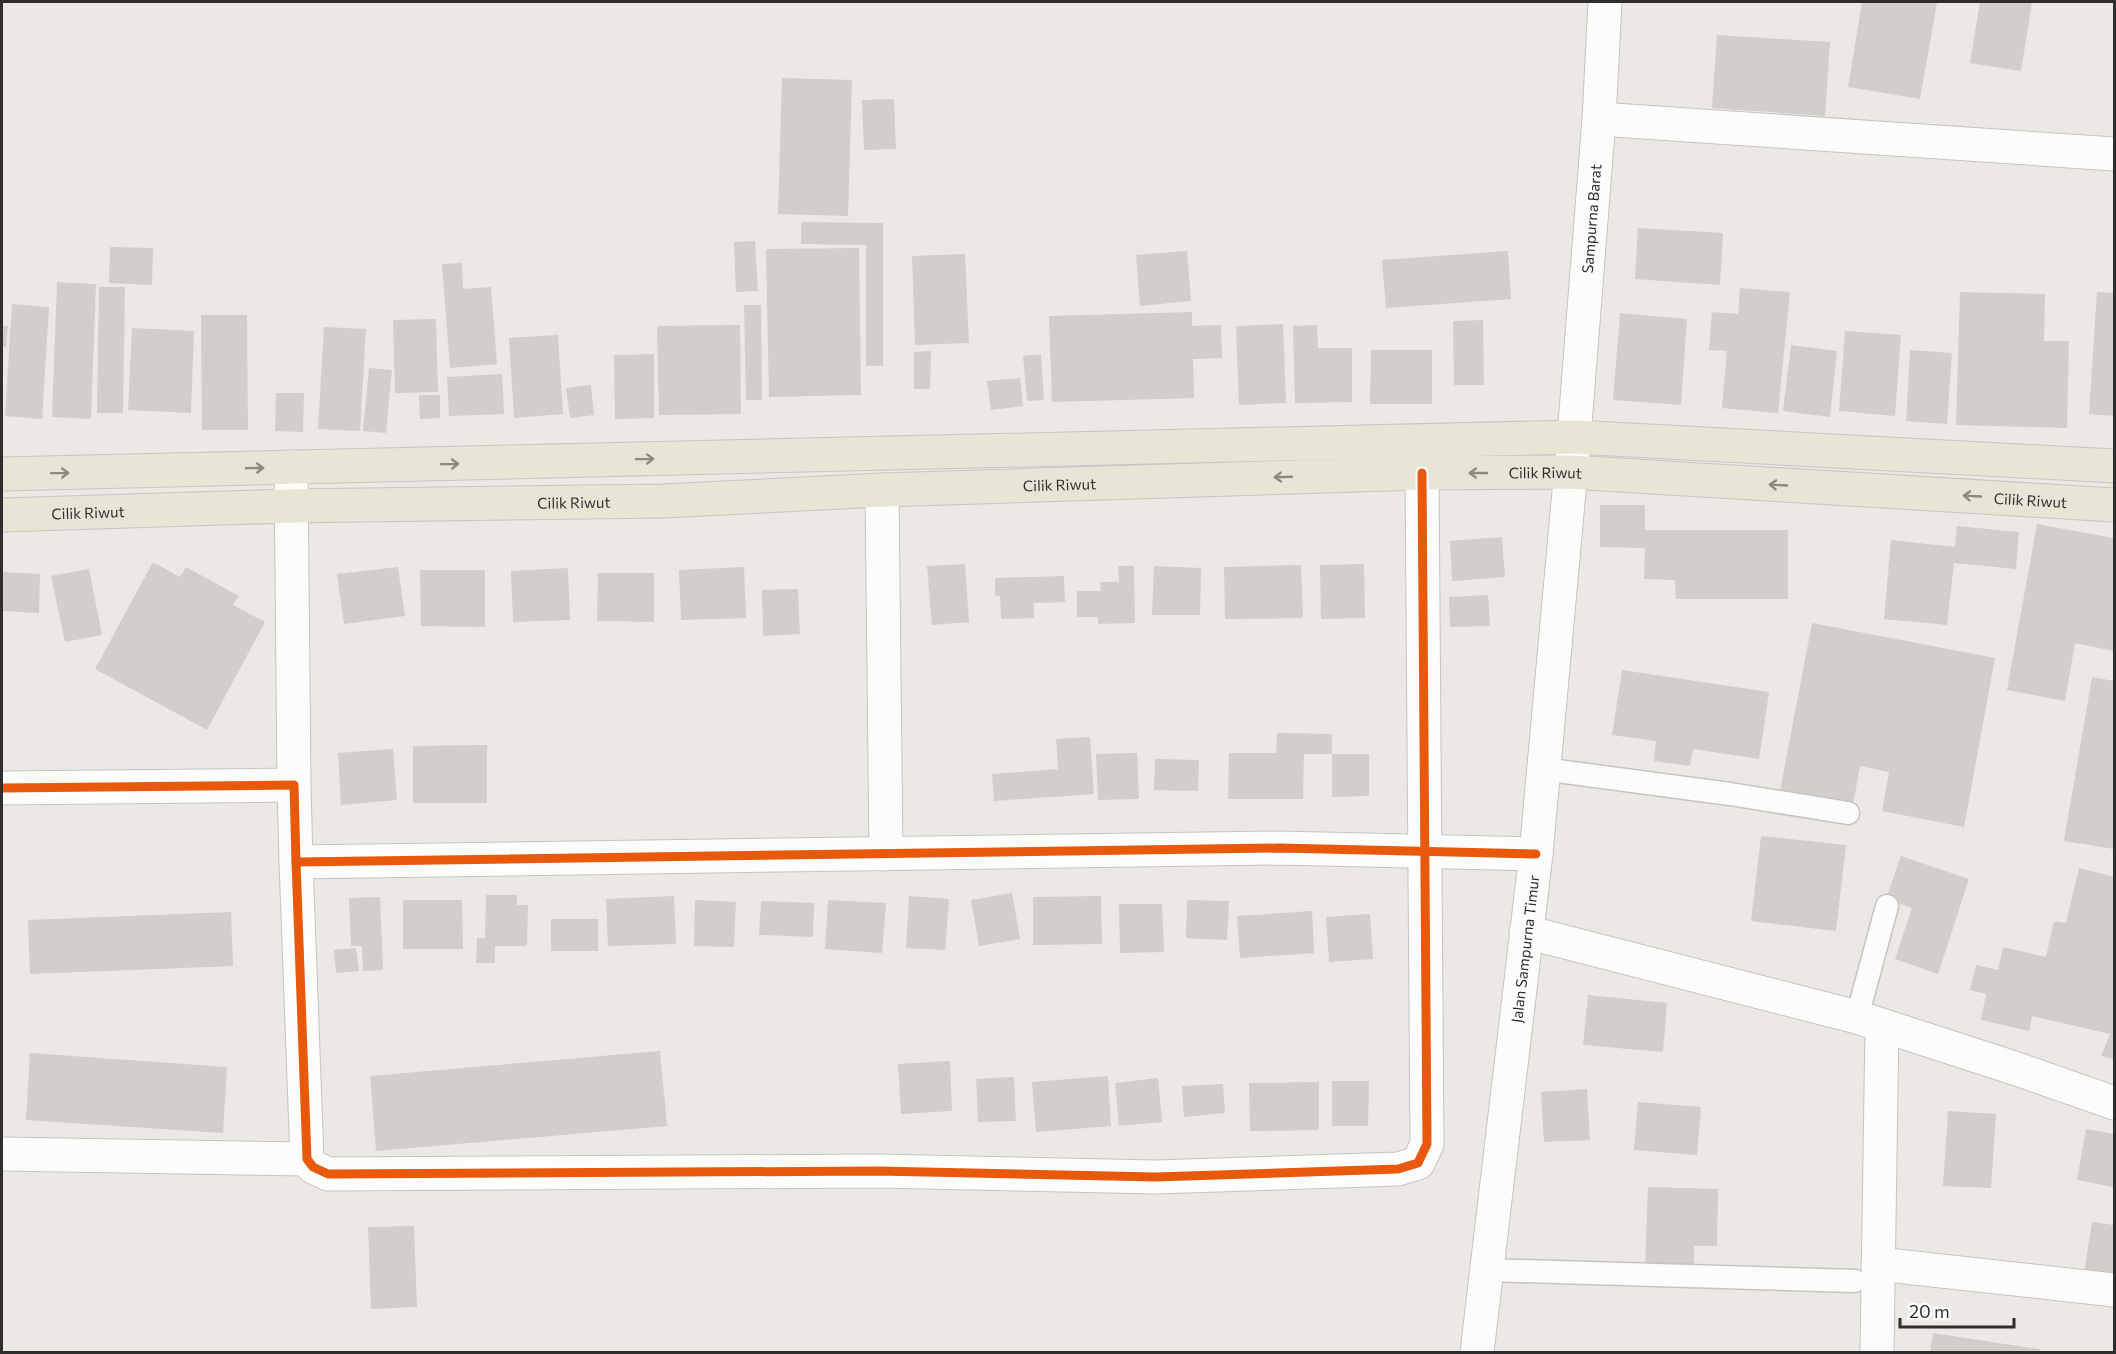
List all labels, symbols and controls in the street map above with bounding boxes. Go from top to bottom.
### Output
street label: Sampurna Barat [1578,163,1604,274]
one-way arrow [634,453,654,465]
one-way arrow [439,458,459,469]
one-way arrow [244,462,264,474]
street label: Cilik Riwut [1509,463,1582,482]
one-way arrow [49,467,69,479]
one-way arrow [1468,467,1488,479]
one-way arrow [1274,472,1294,483]
street label: Cilik Riwut [1023,474,1096,495]
one-way arrow [1768,479,1788,490]
street label: Cilik Riwut [1993,489,2068,511]
one-way arrow [1963,491,1983,502]
street label: Cilik Riwut [537,493,611,512]
street label: Cilik Riwut [51,502,125,522]
street label: Jalan Sampurna Timur [1507,874,1542,1024]
scale bar [1900,1291,2014,1329]
text: 20 m [1909,1300,1950,1322]

